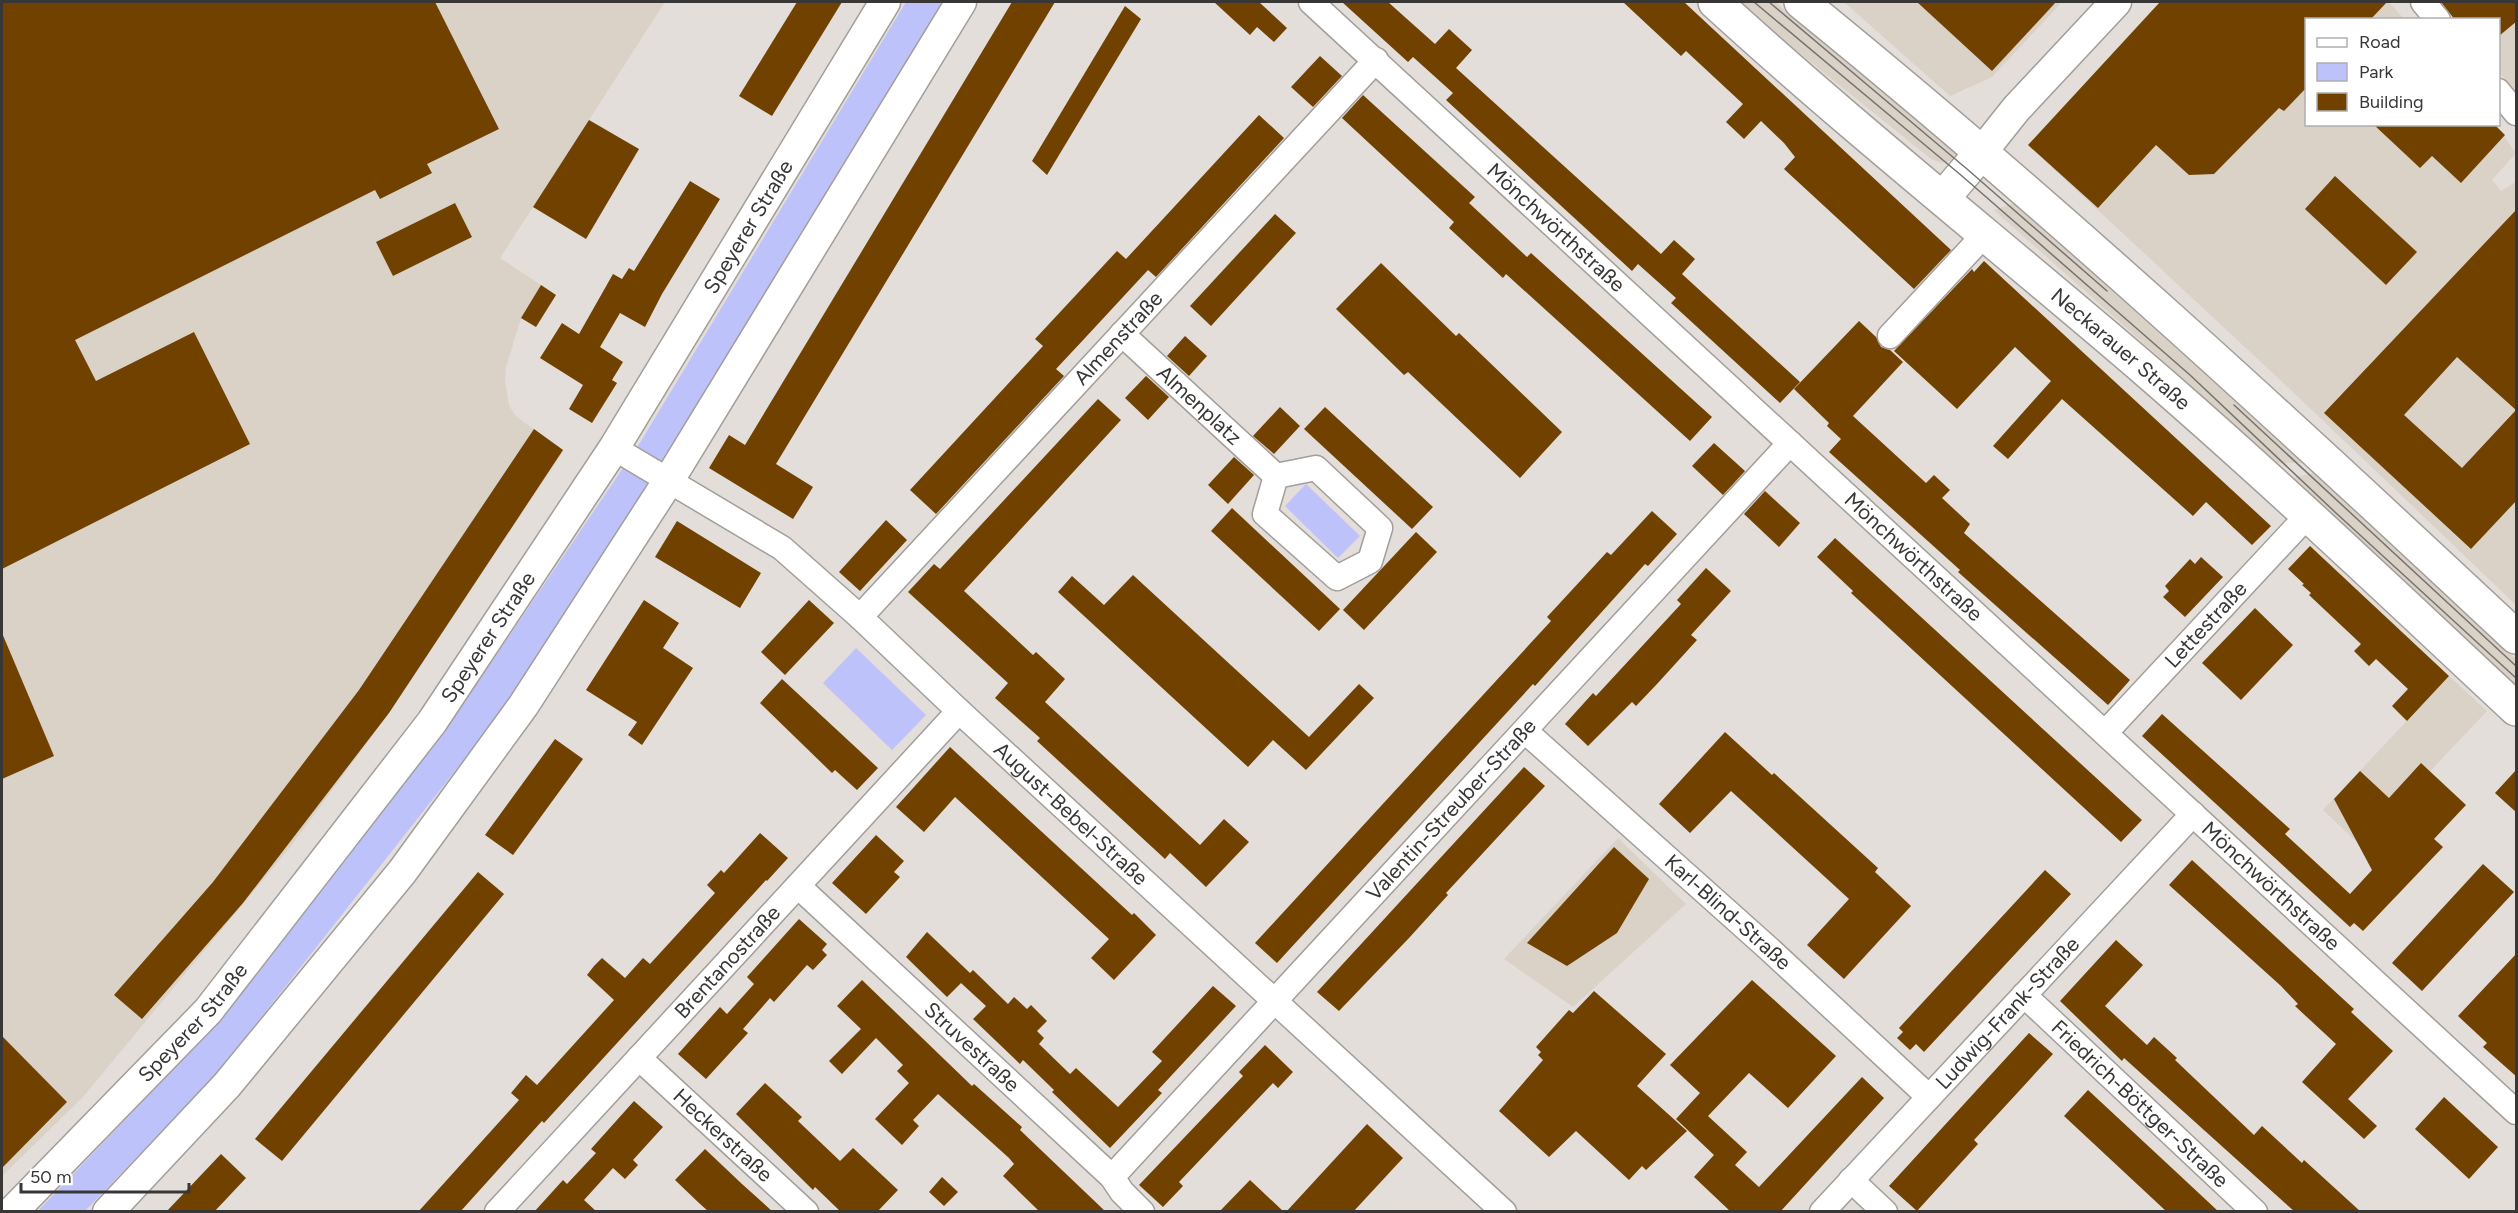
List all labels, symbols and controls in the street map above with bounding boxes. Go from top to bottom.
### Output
legend [2305,18,2500,126]
text: Road [2359,31,2400,53]
text: Park [2359,61,2394,83]
text: Building [2359,91,2424,113]
street label: Speyerer Straße [698,155,798,298]
street label: Mönchwörthstraße [1482,158,1630,297]
street label: Neckarauer Straße [2046,282,2196,415]
street label: Almenstraße [1068,286,1167,390]
street label: Almenplatz [1152,360,1247,450]
street label: Mönchwörthstraße [1840,487,1988,626]
street label: Speyerer Straße [435,567,540,707]
street label: Lettestraße [2159,576,2252,673]
street label: Valentin-Streuber-Straße [1361,713,1541,905]
street label: August-Bebel-Straße [989,737,1153,890]
street label: Mönchwörthstraße [2197,816,2345,956]
street label: Karl-Blind-Straße [1660,849,1796,975]
street label: Brentanostraße [669,900,785,1023]
street label: Ludwig-Frank-Straße [1930,931,2084,1094]
street label: Speyerer Straße [133,958,252,1087]
street label: Struvestraße [919,997,1025,1097]
street label: Friedrich-Böttger-Straße [2047,1014,2234,1193]
street label: Heckerstraße [668,1083,778,1187]
scale bar [21,1156,189,1194]
text: 50 m [30,1166,72,1188]

